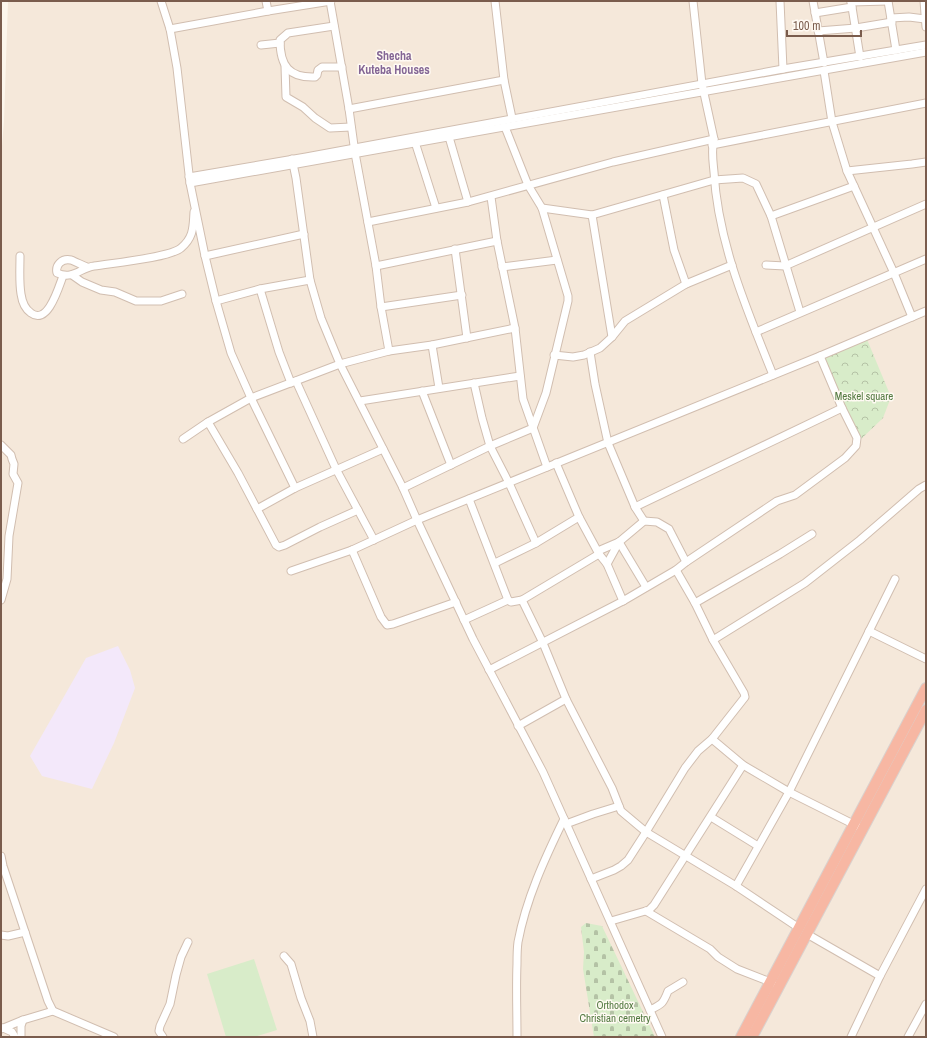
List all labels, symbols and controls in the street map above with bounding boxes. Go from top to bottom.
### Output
scale bar [787,12,861,38]
text: 100 m [793,18,820,34]
district label: Shecha Kuteba Houses [358,48,430,78]
park label: Meskel square [835,389,893,403]
park label: Orthodox Christian cemetry [579,998,651,1025]

